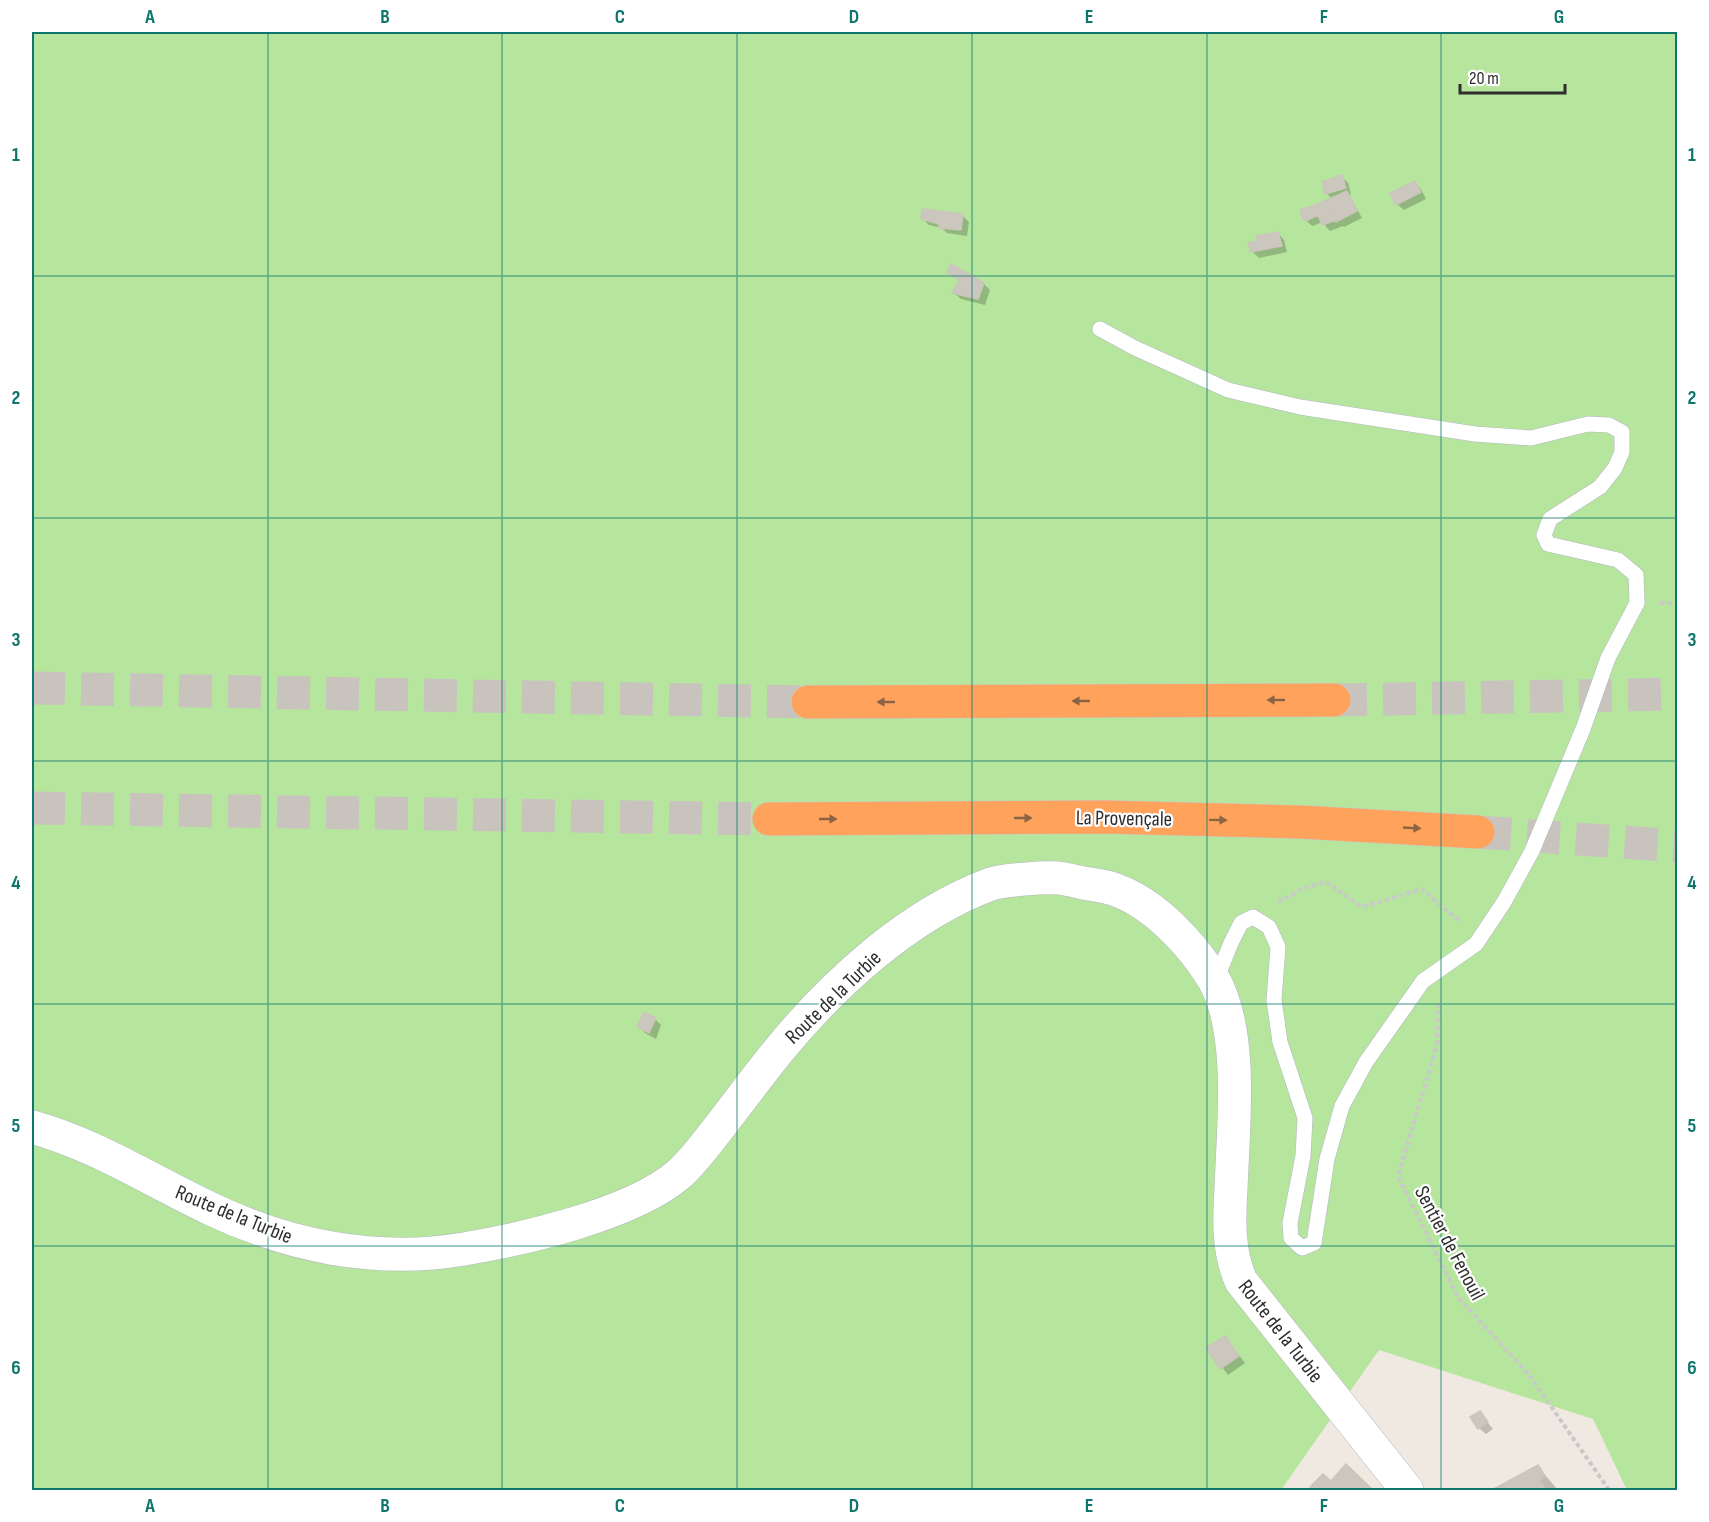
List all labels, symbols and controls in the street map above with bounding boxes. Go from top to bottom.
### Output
text: A [144,5,155,29]
text: B [380,5,390,29]
text: C [615,5,625,29]
text: D [849,5,859,29]
text: E [1085,5,1093,29]
text: F [1320,5,1328,29]
text: G [1554,5,1564,29]
scale bar [1460,57,1565,95]
text: 20 m [1469,68,1499,89]
text: 1 [12,143,20,167]
text: 1 [1688,143,1696,167]
text: 2 [12,386,20,410]
text: 2 [1688,386,1696,410]
text: 3 [12,628,21,652]
text: 3 [1688,628,1697,652]
one-way arrow [1266,695,1285,705]
one-way arrow [1071,696,1090,706]
one-way arrow [876,697,895,707]
street label: La Provençale [1076,805,1172,832]
one-way arrow [1013,813,1032,823]
one-way arrow [818,814,837,824]
one-way arrow [1208,815,1227,824]
one-way arrow [1403,823,1422,832]
text: 4 [11,871,21,895]
text: 4 [1687,871,1697,895]
street label: Route de la Turbie [780,945,887,1049]
text: 5 [12,1114,21,1138]
text: 5 [1688,1114,1697,1138]
street label: Route de la Turbie [172,1180,296,1249]
street label: Sentier de Fenouil [1409,1182,1490,1305]
street label: Route de la Turbie [1233,1275,1329,1388]
text: 6 [11,1356,21,1380]
text: 6 [1687,1356,1697,1380]
text: A [144,1494,155,1518]
text: B [380,1494,390,1518]
text: C [615,1494,625,1518]
text: D [849,1494,859,1518]
text: E [1085,1494,1093,1518]
text: F [1320,1494,1328,1518]
text: G [1554,1494,1564,1518]

